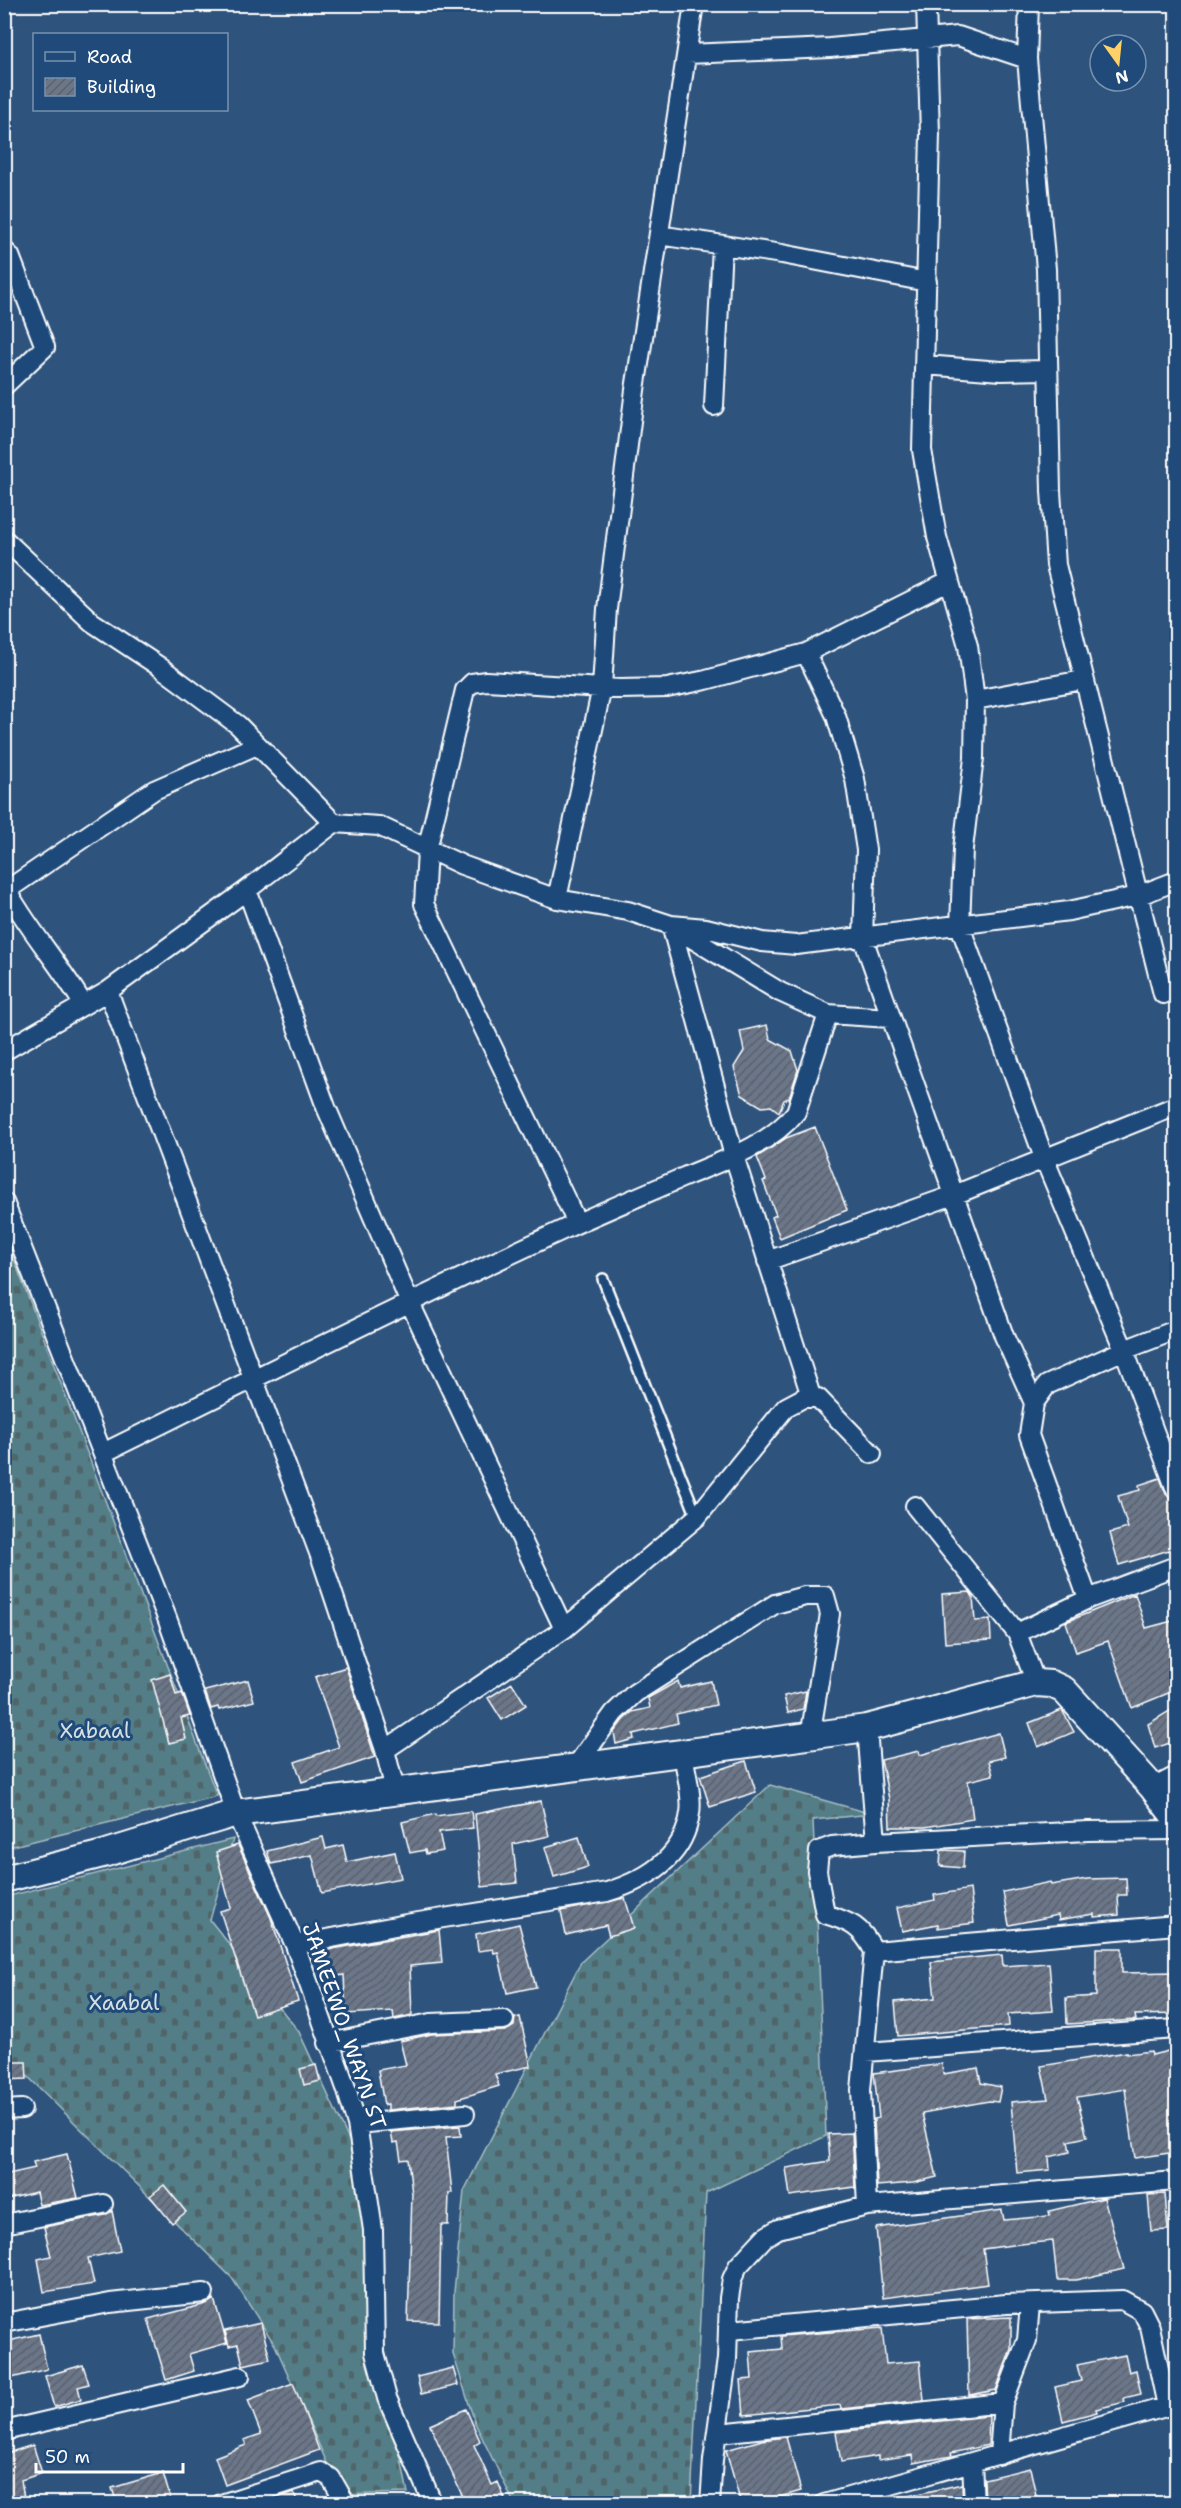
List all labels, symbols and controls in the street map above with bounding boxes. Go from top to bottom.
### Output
legend [33,33,228,111]
north arrow [1088,33,1148,93]
text: Road [87,45,132,69]
text: N [1113,65,1131,89]
text: Building [87,75,156,99]
park label: Xabaal [60,1717,131,1745]
street label: JAMEEWO_WAYN ST [295,1919,393,2133]
park label: Xaabal [89,1989,160,2017]
scale bar [36,2436,183,2474]
text: 50 m [45,2445,90,2469]

